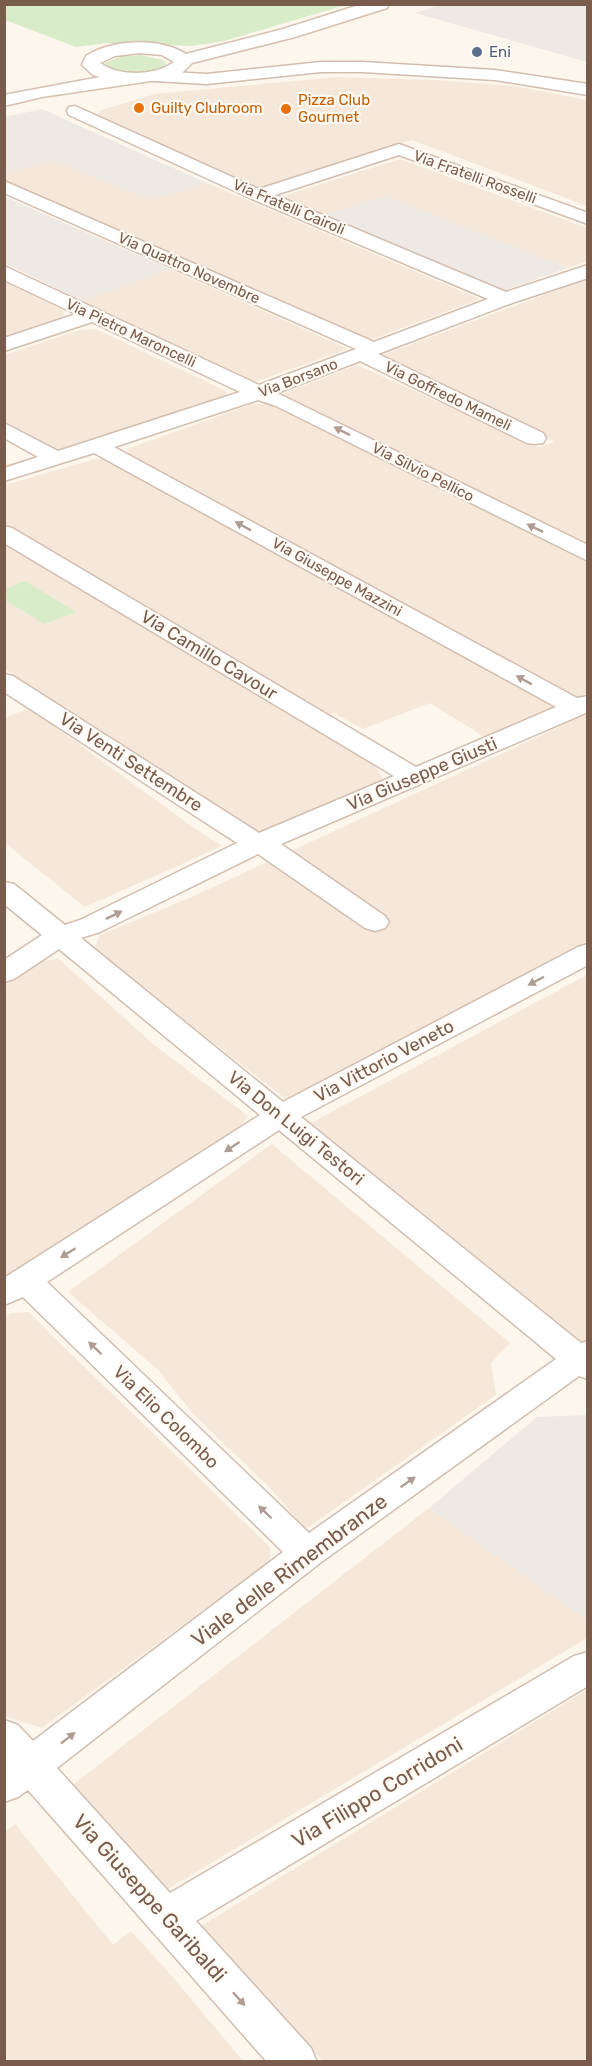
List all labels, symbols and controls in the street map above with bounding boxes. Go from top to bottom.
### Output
place label: Eni [489,43,511,61]
marker: Eni [470,45,484,59]
place label: Pizza Club Gourmet [298,91,370,126]
place label: Guilty Clubroom [151,99,263,117]
marker: Guilty Clubroom [132,101,146,115]
marker: Pizza Club Gourmet [279,102,293,116]
street label: Via Fratelli Rosselli [411,146,539,208]
street label: Via Fratelli Cairoli [230,175,348,239]
street label: Via Quattro Novembre [115,229,263,307]
street label: Via Pietro Maroncelli [63,295,199,371]
street label: Via Borsano [256,355,340,401]
street label: Via Goffredo Mameli [382,357,514,435]
one-way arrow [333,427,350,436]
street label: Via Silvio Pellico [369,439,477,505]
one-way arrow [234,521,251,531]
one-way arrow [526,523,543,533]
street label: Via Giuseppe Mazzini [269,534,405,620]
street label: Via Camillo Cavour [137,605,281,705]
one-way arrow [516,675,533,685]
street label: Via Venti Settembre [55,707,207,817]
street label: Via Giuseppe Giusti [344,732,500,816]
one-way arrow [105,910,123,920]
one-way arrow [527,976,544,986]
street label: Via Vittorio Veneto [310,1015,458,1107]
street label: Via Don Luigi Testori [223,1066,369,1190]
one-way arrow [224,1142,240,1153]
one-way arrow [60,1248,77,1259]
one-way arrow [89,1341,103,1355]
street label: Via Elio Colombo [108,1361,224,1473]
one-way arrow [399,1476,415,1488]
street label: Viale delle Rimembranze [186,1488,392,1652]
one-way arrow [259,1506,273,1520]
street label: Via Filippo Corridoni [287,1731,467,1853]
one-way arrow [59,1732,75,1744]
street label: Via Giuseppe Garibaldi [68,1809,232,1987]
one-way arrow [232,1991,245,2006]

